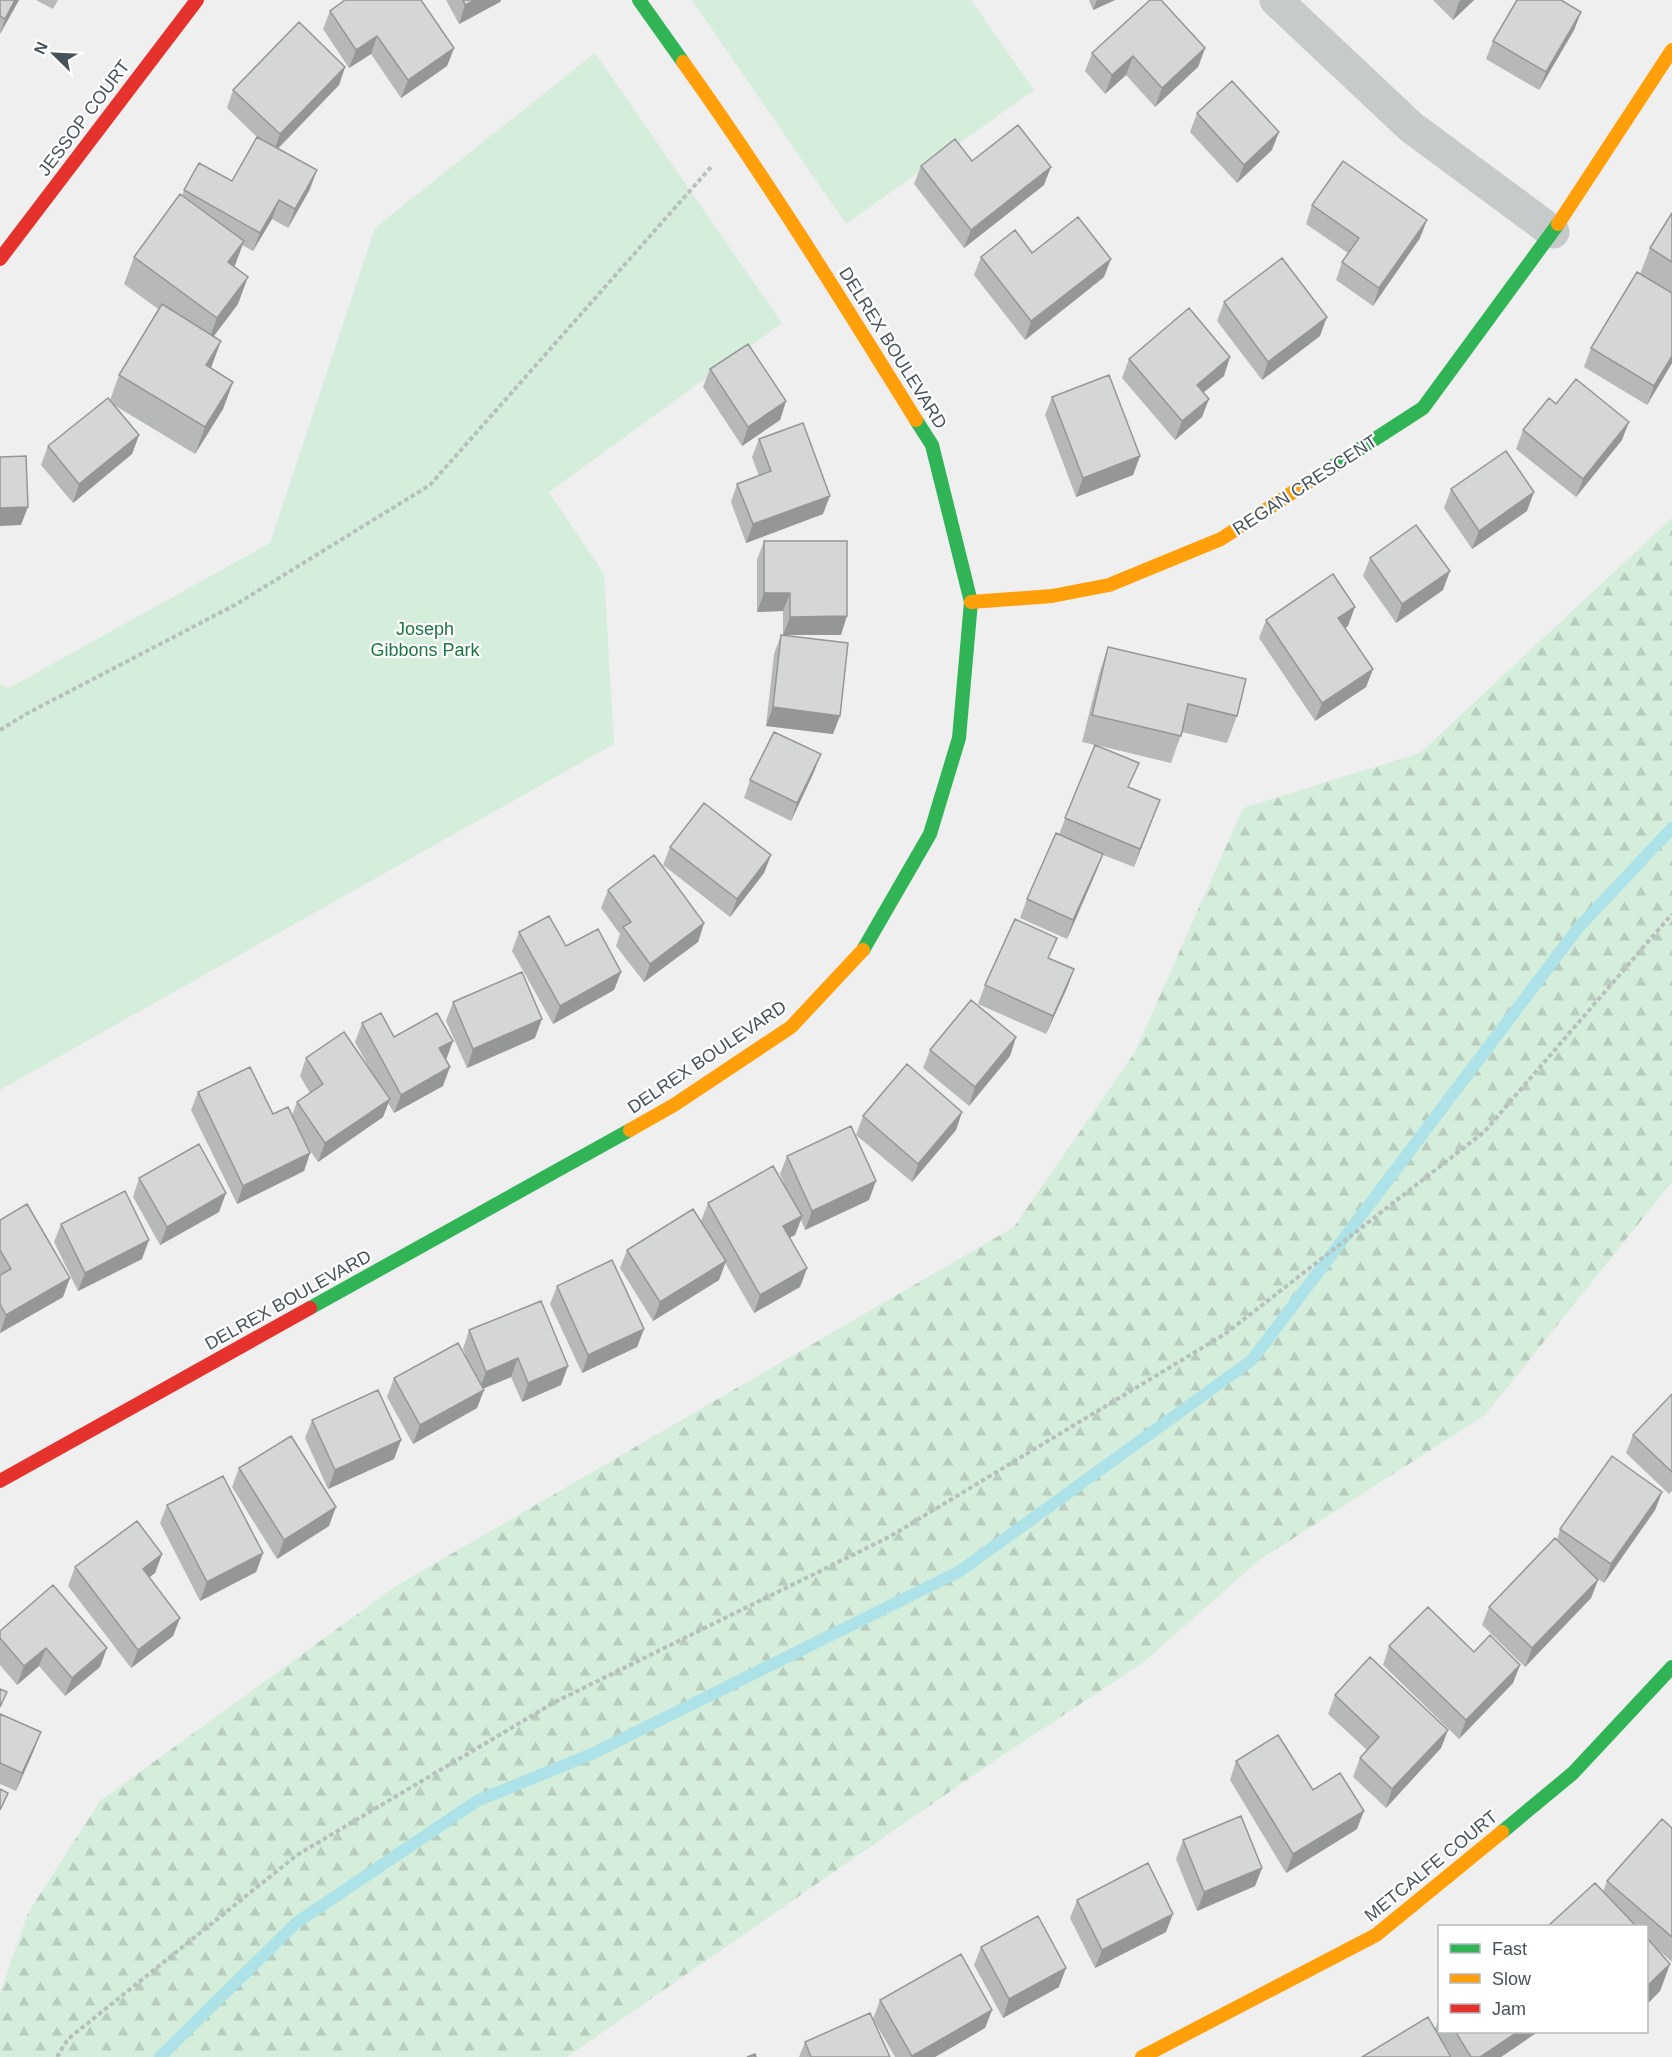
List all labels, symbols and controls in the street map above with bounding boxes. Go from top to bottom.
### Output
north arrow [24,24,84,84]
text: N [31,39,51,57]
street label: JESSOP COURT [34,56,134,180]
street label: DELREX BOULEVARD [835,264,951,432]
street label: REGAN CRESCENT [1229,431,1381,539]
park label: Joseph Gibbons Park [370,619,481,660]
street label: DELREX BOULEVARD [624,996,790,1118]
street label: DELREX BOULEVARD [201,1246,375,1354]
street label: METCALFE COURT [1361,1806,1501,1926]
legend [1438,1925,1648,2033]
text: Fast [1492,1939,1527,1959]
text: Slow [1492,1969,1532,1989]
text: Jam [1492,1999,1526,2019]

